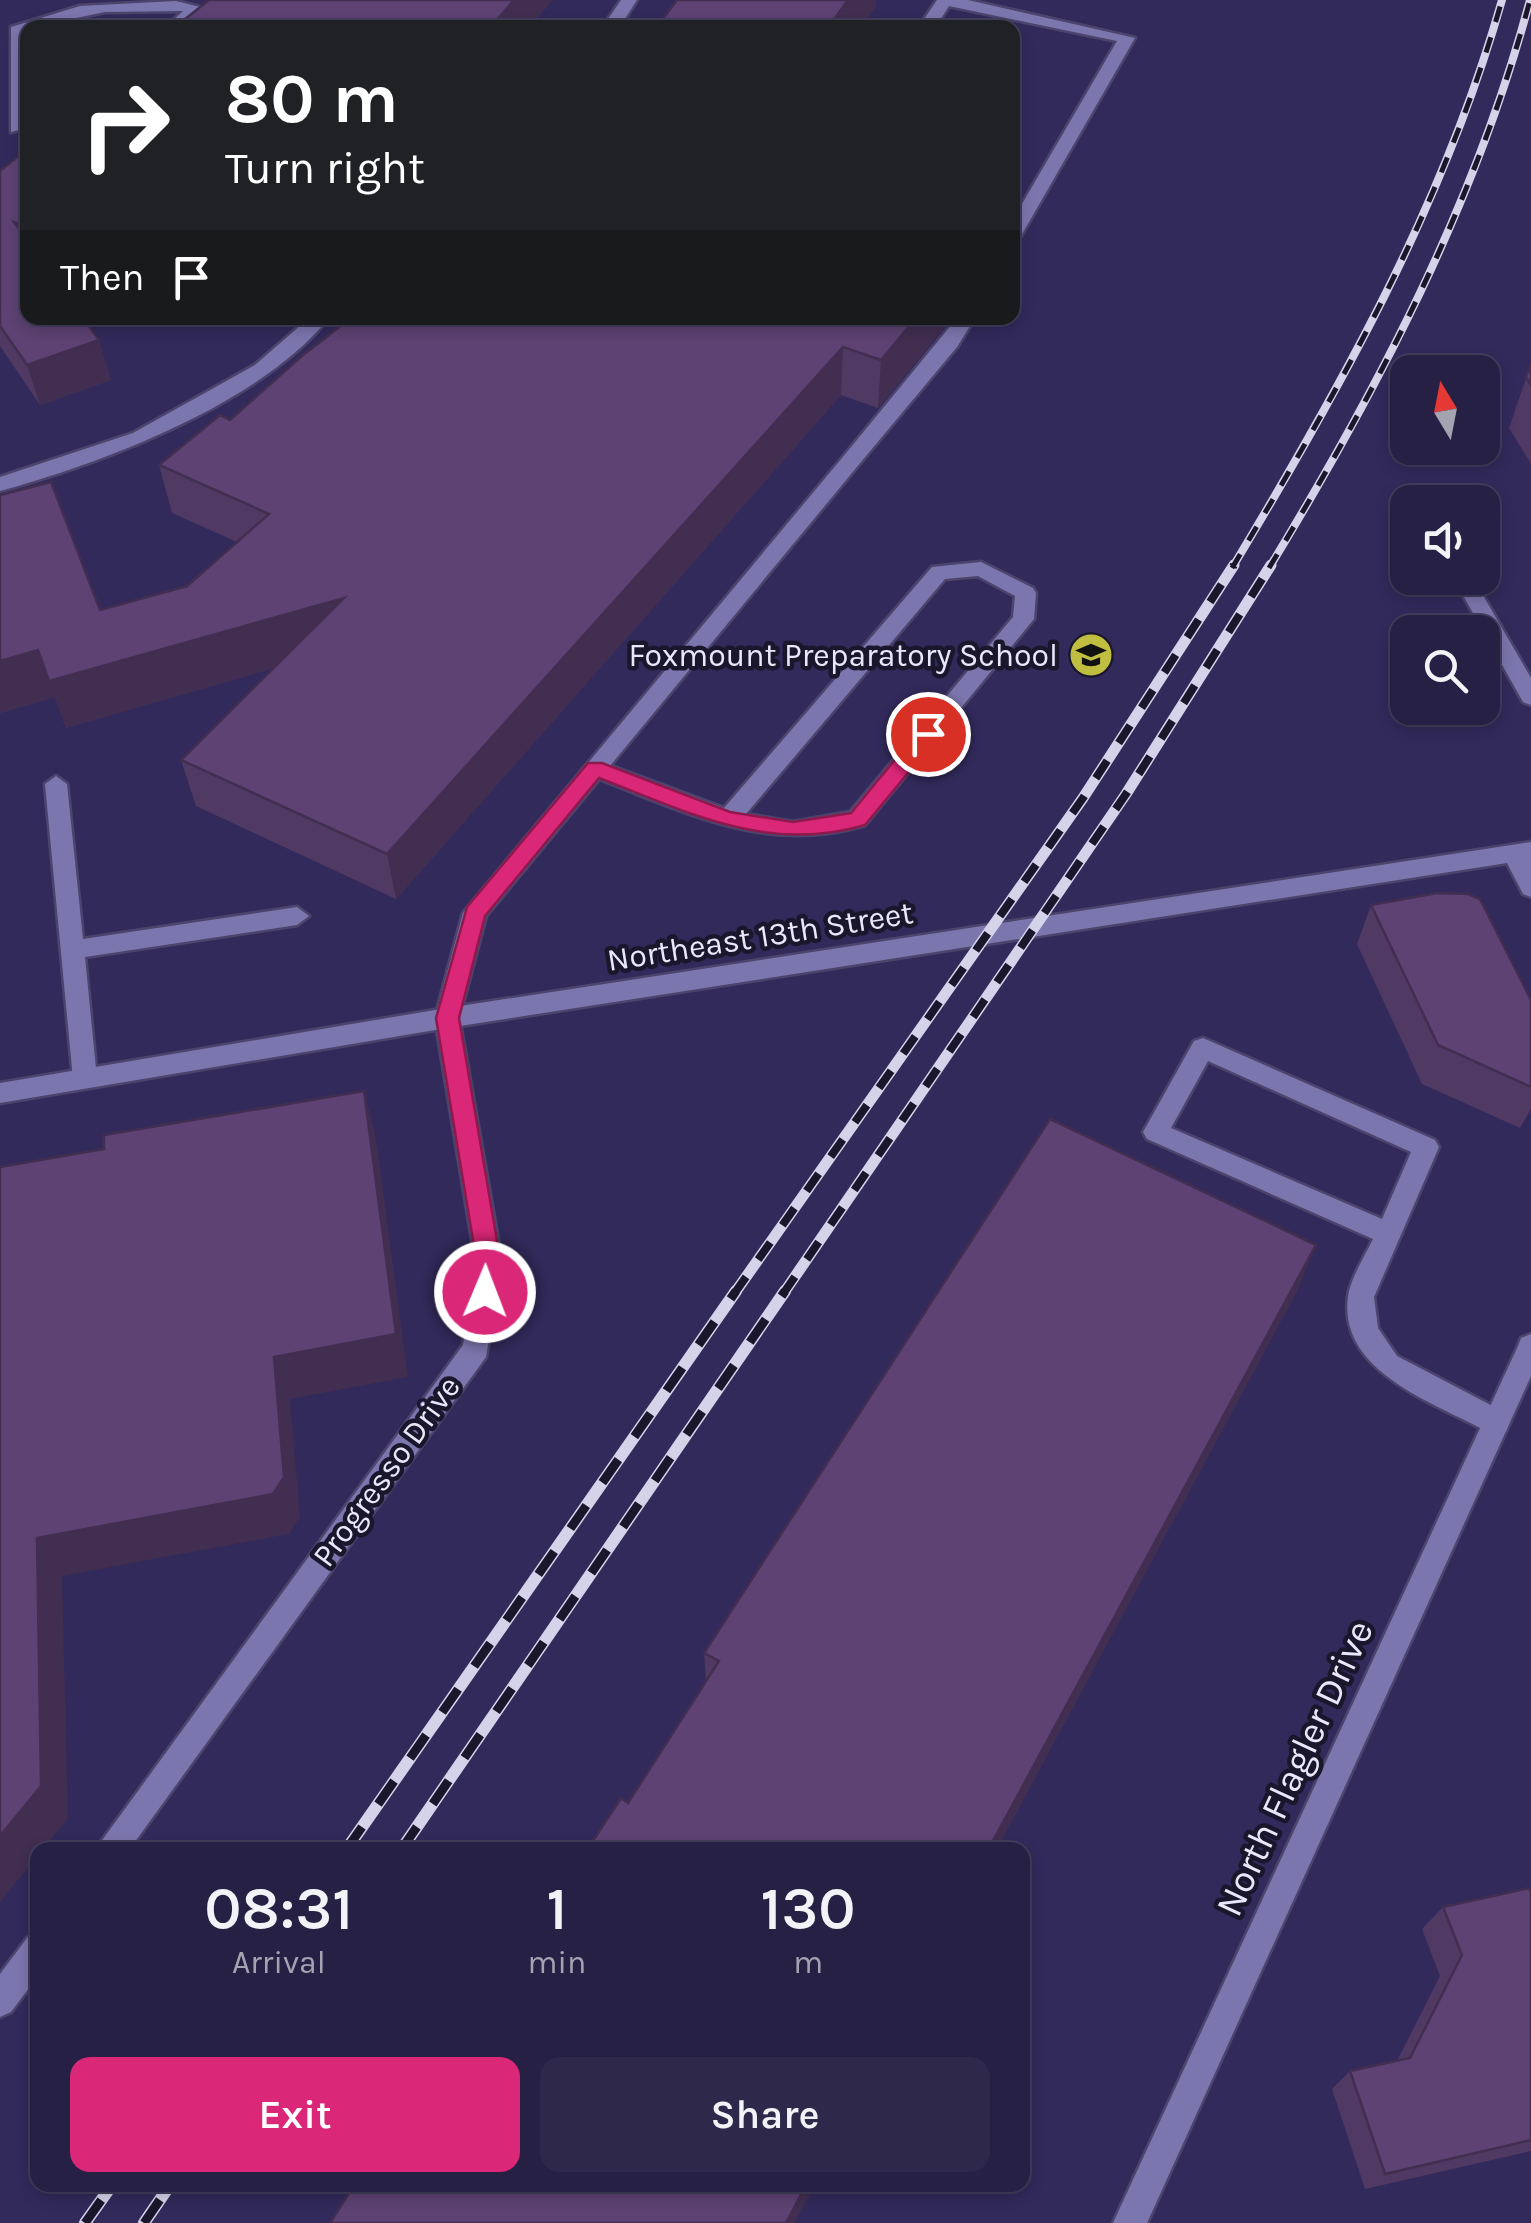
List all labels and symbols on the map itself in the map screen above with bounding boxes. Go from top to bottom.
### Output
north arrow [1390,355,1500,465]
school or university icon: Foxmount Preparatory School [1068,632,1114,678]
place label: Foxmount Preparatory School [629,637,1058,674]
pin [886,692,971,777]
street label: Northeast 13th Street [605,894,916,979]
position arrow [433,1240,537,1344]
street label: Progresso Drive [305,1369,468,1574]
street label: North Flagler Drive [1206,1613,1383,1923]

